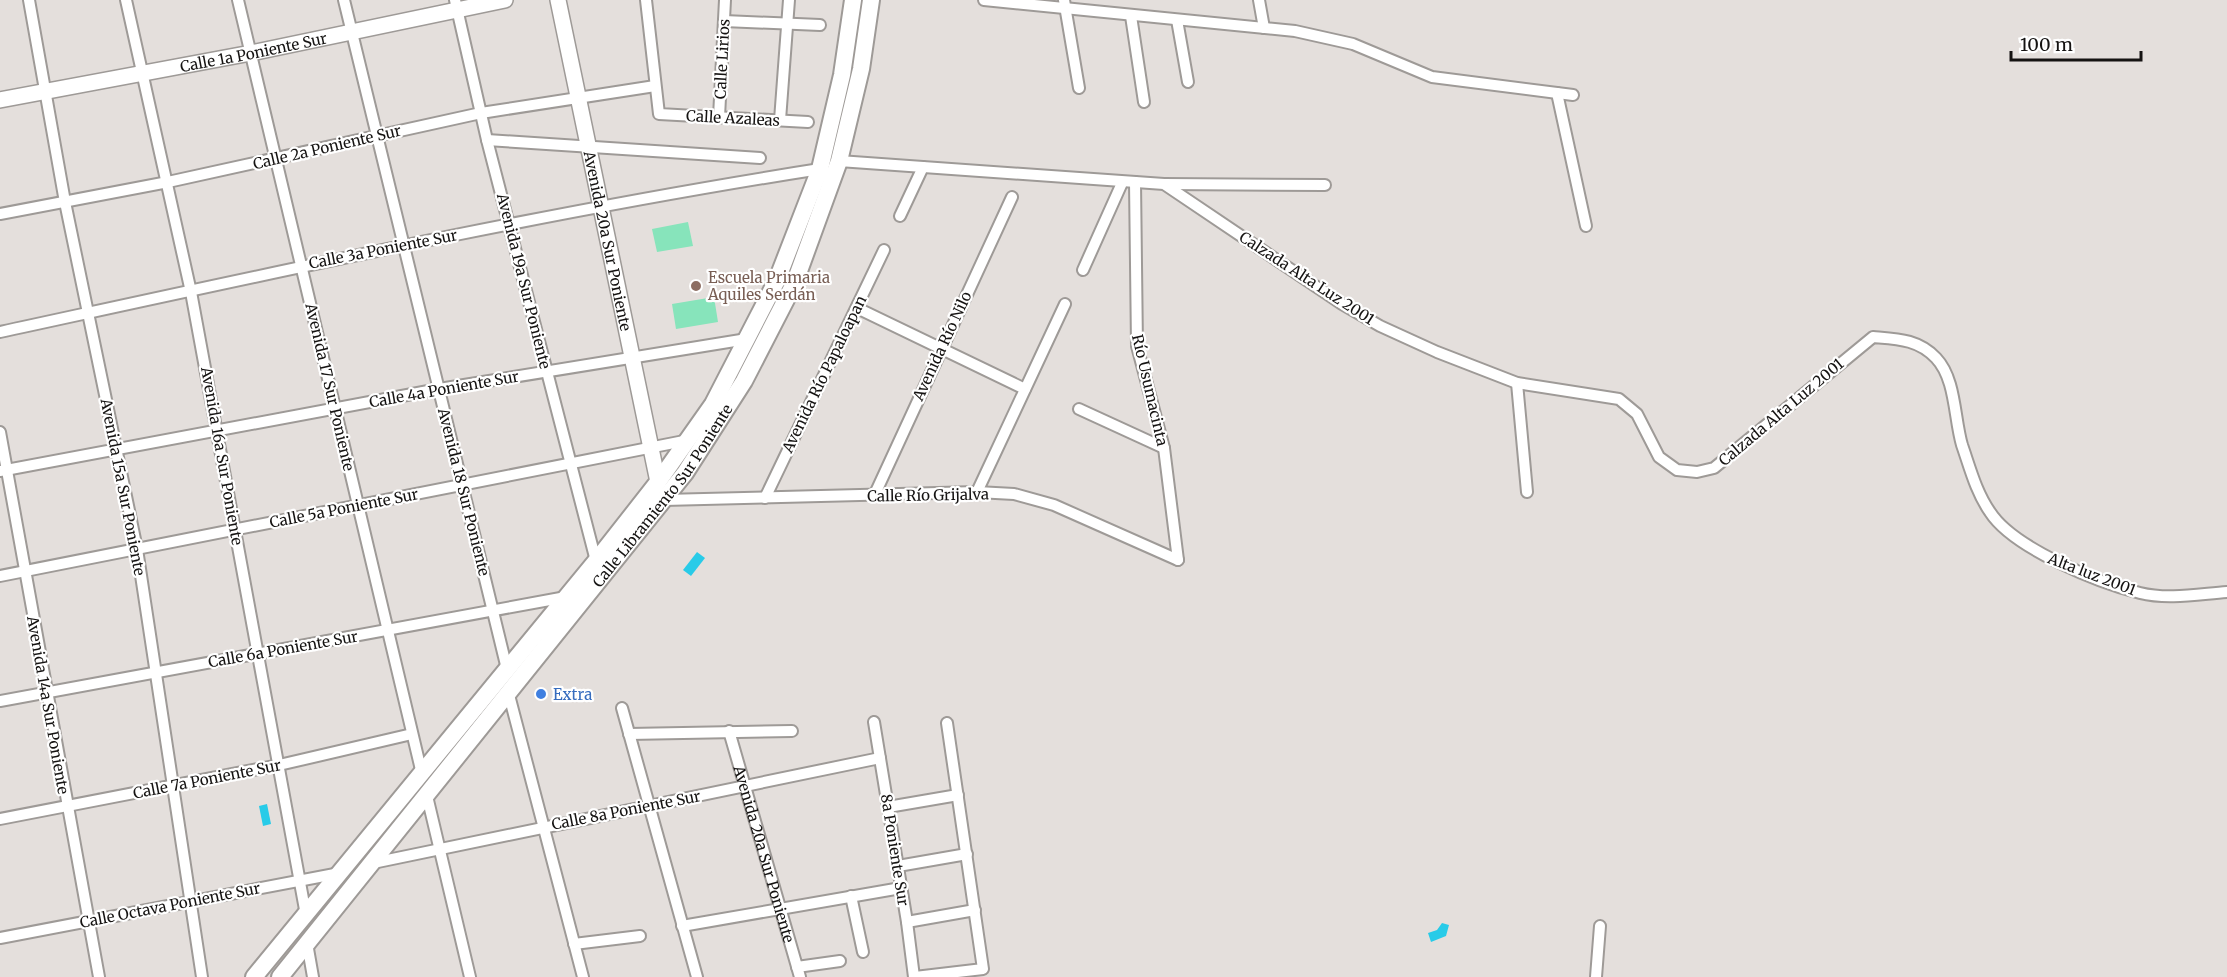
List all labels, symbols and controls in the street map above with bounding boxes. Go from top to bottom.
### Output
street label: Calle Lirios [710,18,734,100]
scale bar [2011,24,2142,62]
street label: Calle 1a Poniente Sur [178,28,329,76]
text: 100 m [2020,33,2073,56]
street label: Calle Azaleas [686,106,780,130]
street label: Calle 2a Poniente Sur [251,121,403,173]
street label: Avenida 20a Sur Poniente [580,148,636,333]
street label: Avenida 19a Sur Poniente [493,190,555,371]
street label: Calle 3a Poniente Sur [307,225,459,273]
street label: Calzada Alta Luz 2001 [1236,227,1378,329]
place label: Escuela Primaria Aquiles Serdán [707,268,830,304]
marker: Escuela Primaria Aquiles Serdán [689,279,703,293]
street label: Avenida Río Nilo [908,288,976,405]
street label: Avenida Río Papaloapan [777,292,870,457]
street label: Avenida 17 Sur Poniente [301,300,359,473]
street label: Río Usumacinta [1128,332,1172,448]
street label: Calzada Alta Luz 2001 [1715,354,1848,470]
street label: Avenida 16a Sur Poniente [197,364,247,547]
street label: Calle 4a Poniente Sur [368,366,521,412]
street label: Avenida 15a Sur Poniente [96,396,150,577]
street label: Calle Libramiento Sur Poniente [588,400,736,591]
street label: Avenida 18 Sur Poniente [434,405,494,578]
street label: Calle 5a Poniente Sur [268,484,420,532]
street label: Calle Río Grijalva [867,484,989,506]
street label: Alta luz 2001 [2044,548,2139,600]
street label: Avenida 14a Sur Poniente [23,613,73,796]
street label: Calle 6a Poniente Sur [207,626,360,672]
place label: Extra [553,685,592,704]
marker: Extra [534,687,548,701]
street label: Calle 7a Poniente Sur [131,755,283,803]
street label: Avenida 20a Sur Poniente [730,762,799,945]
street label: Calle 8a Poniente Sur [550,786,702,834]
street label: 8a Poniente Sur [877,793,913,907]
street label: Calle Octava Poniente Sur [78,878,262,932]

